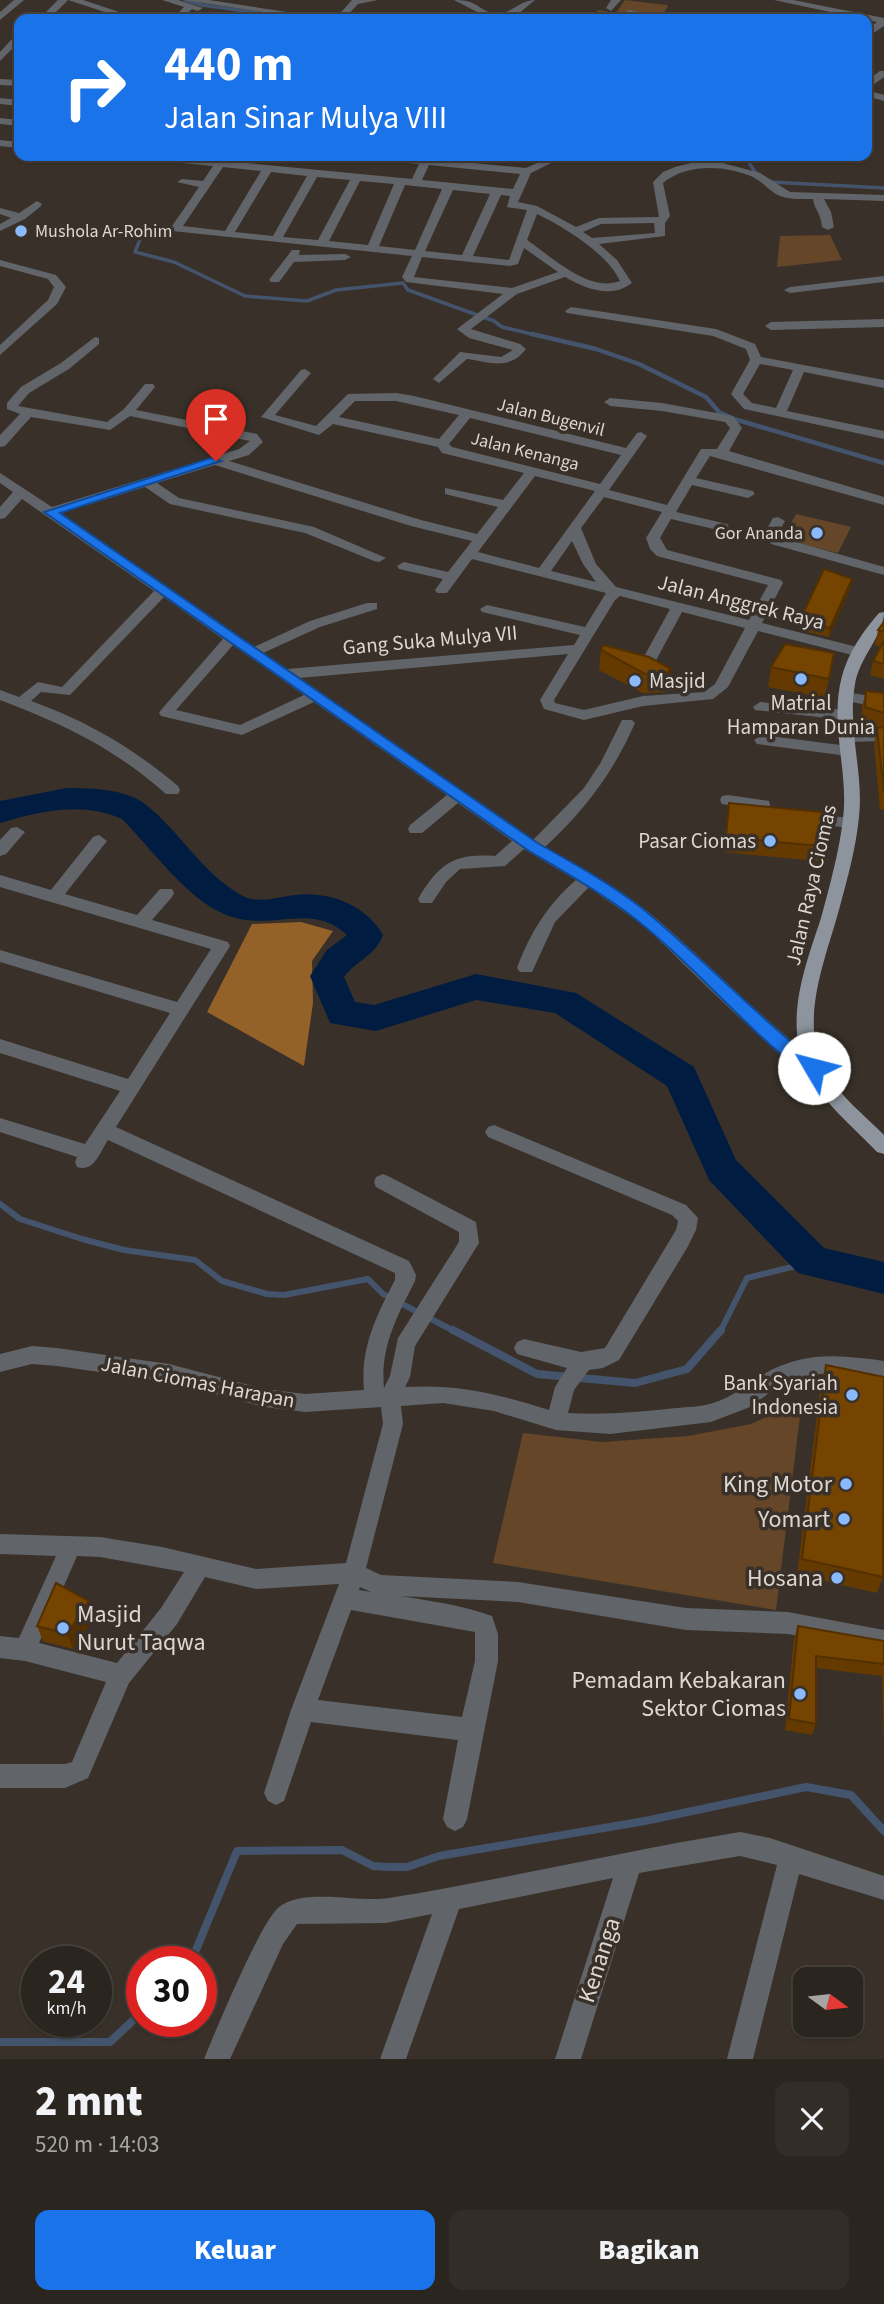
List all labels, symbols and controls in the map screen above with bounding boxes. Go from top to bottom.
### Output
text: 440 m [164,30,293,100]
icon: right [49,42,140,133]
text: Jalan Sinar Mulya VIII [164,95,447,141]
place label: Mushola Ar-Rohim [35,219,172,244]
marker: Mushola Ar-Rohim [13,223,29,239]
pin [186,389,246,461]
street label: Jalan Bugenvil [494,392,607,443]
icon: arrive [197,400,235,438]
street label: Jalan Kenanga [468,426,582,477]
place label: Gor Ananda [715,521,803,546]
marker: Gor Ananda [809,525,825,541]
street label: Jalan Anggrek Raya [654,567,828,637]
street label: Gang Suka Mulya VII [341,617,519,663]
place label: Masjid [649,666,706,696]
marker: Matrial Hamparan Dunia [793,671,809,687]
marker: Masjid [627,673,643,689]
place label: Matrial Hamparan Dunia [727,688,875,742]
street label: Jalan Raya Ciomas [778,801,844,968]
place label: Pasar Ciomas [638,826,756,856]
marker: Pasar Ciomas [762,833,778,849]
position arrow [777,1031,851,1105]
street label: Jalan Ciomas Harapan [99,1348,297,1416]
place label: Bank Syariah Indonesia [723,1368,838,1422]
marker: Bank Syariah Indonesia [844,1387,860,1403]
place label: King Motor [723,1467,833,1502]
marker: King Motor [838,1476,854,1492]
place label: Yomart [757,1502,830,1537]
marker: Yomart [836,1511,852,1527]
place label: Hosana [747,1561,823,1596]
marker: Hosana [829,1570,845,1586]
place label: Masjid Nurut Taqwa [77,1597,206,1660]
marker: Masjid Nurut Taqwa [55,1620,71,1636]
place label: Pemadam Kebakaran Sektor Ciomas [572,1663,786,1726]
marker: Pemadam Kebakaran Sektor Ciomas [792,1686,808,1702]
street label: Kenanga [569,1913,630,2007]
speed limit sign: 30 [126,1946,217,2037]
text: 24 [48,1957,85,2007]
north arrow [793,1967,863,2037]
map controls [793,1967,863,2037]
text: km/h [47,1996,86,2021]
text: 2 mnt [35,2072,143,2132]
button: close [775,2082,849,2156]
text: 520 m · 14:03 [35,2128,159,2161]
button: Keluar [35,2210,435,2290]
button: Bagikan [449,2210,849,2290]

